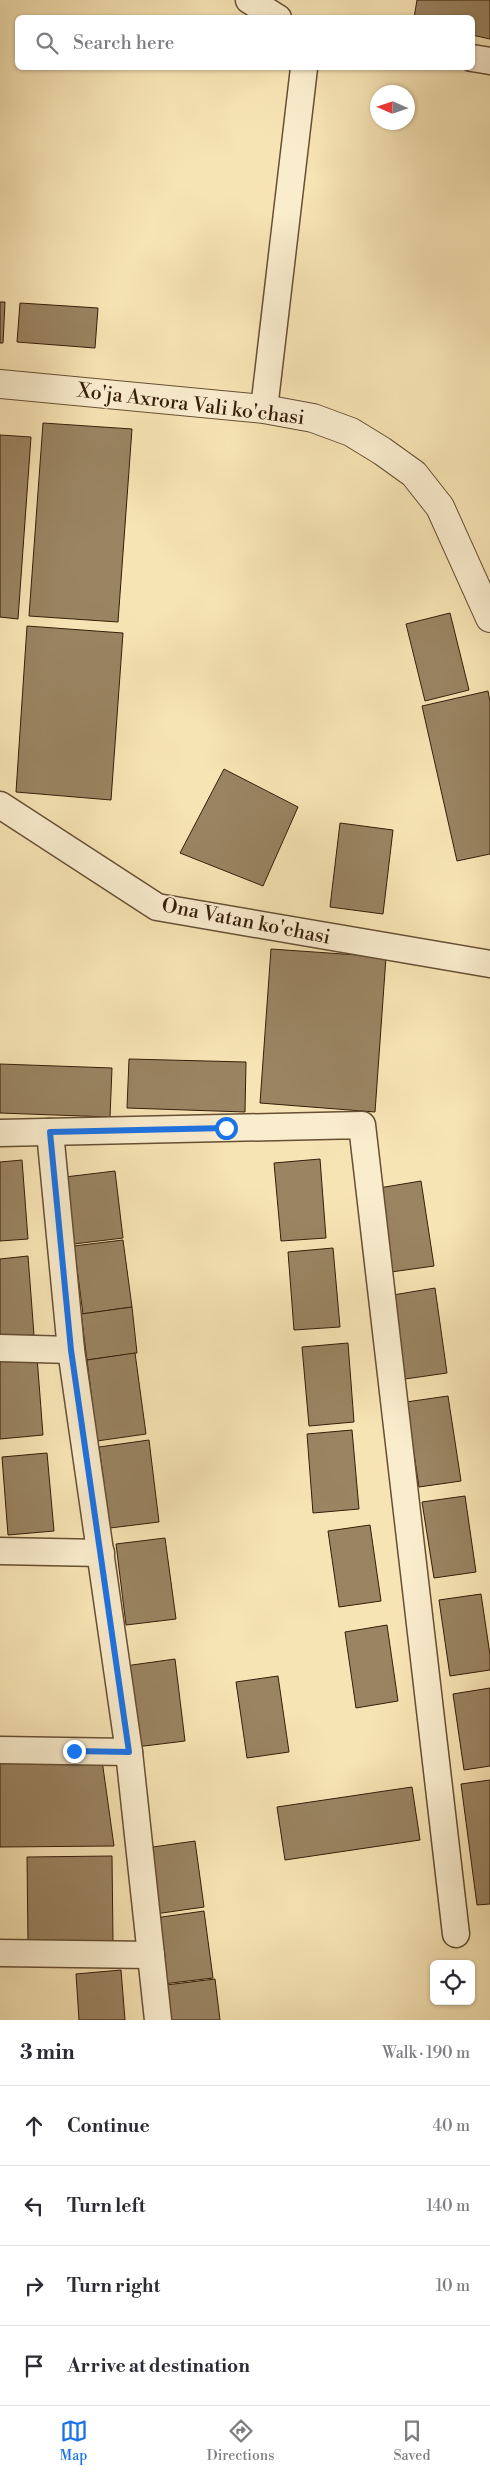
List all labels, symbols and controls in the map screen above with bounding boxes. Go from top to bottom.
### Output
search box [15,15,475,70]
icon: search [33,29,61,57]
text: Search here [73,31,174,55]
north arrow [370,85,415,130]
street label: Xo'ja Axrora Vali ko'chasi [75,379,306,431]
street label: Ona Vatan ko'chasi [160,893,333,951]
route start [215,1117,238,1140]
route end [63,1740,86,1763]
map controls [430,1960,475,2005]
button: locate [430,1960,475,2005]
text: 3 min [20,2040,75,2066]
text: Walk · 190 m [382,2043,470,2063]
icon: ahead [20,2112,48,2140]
text: Continue [67,2114,150,2138]
text: 40 m [433,2116,470,2136]
icon: left [20,2192,48,2220]
text: Turn left [67,2194,146,2218]
text: 140 m [426,2196,470,2216]
icon: right [20,2272,48,2300]
text: Turn right [67,2274,160,2298]
text: 10 m [436,2276,470,2296]
icon: arrive [20,2352,48,2380]
text: Arrive at destination [67,2354,250,2378]
tab: Map [60,2417,88,2465]
tab: Directions [207,2417,274,2465]
tab: Saved [394,2417,430,2465]

